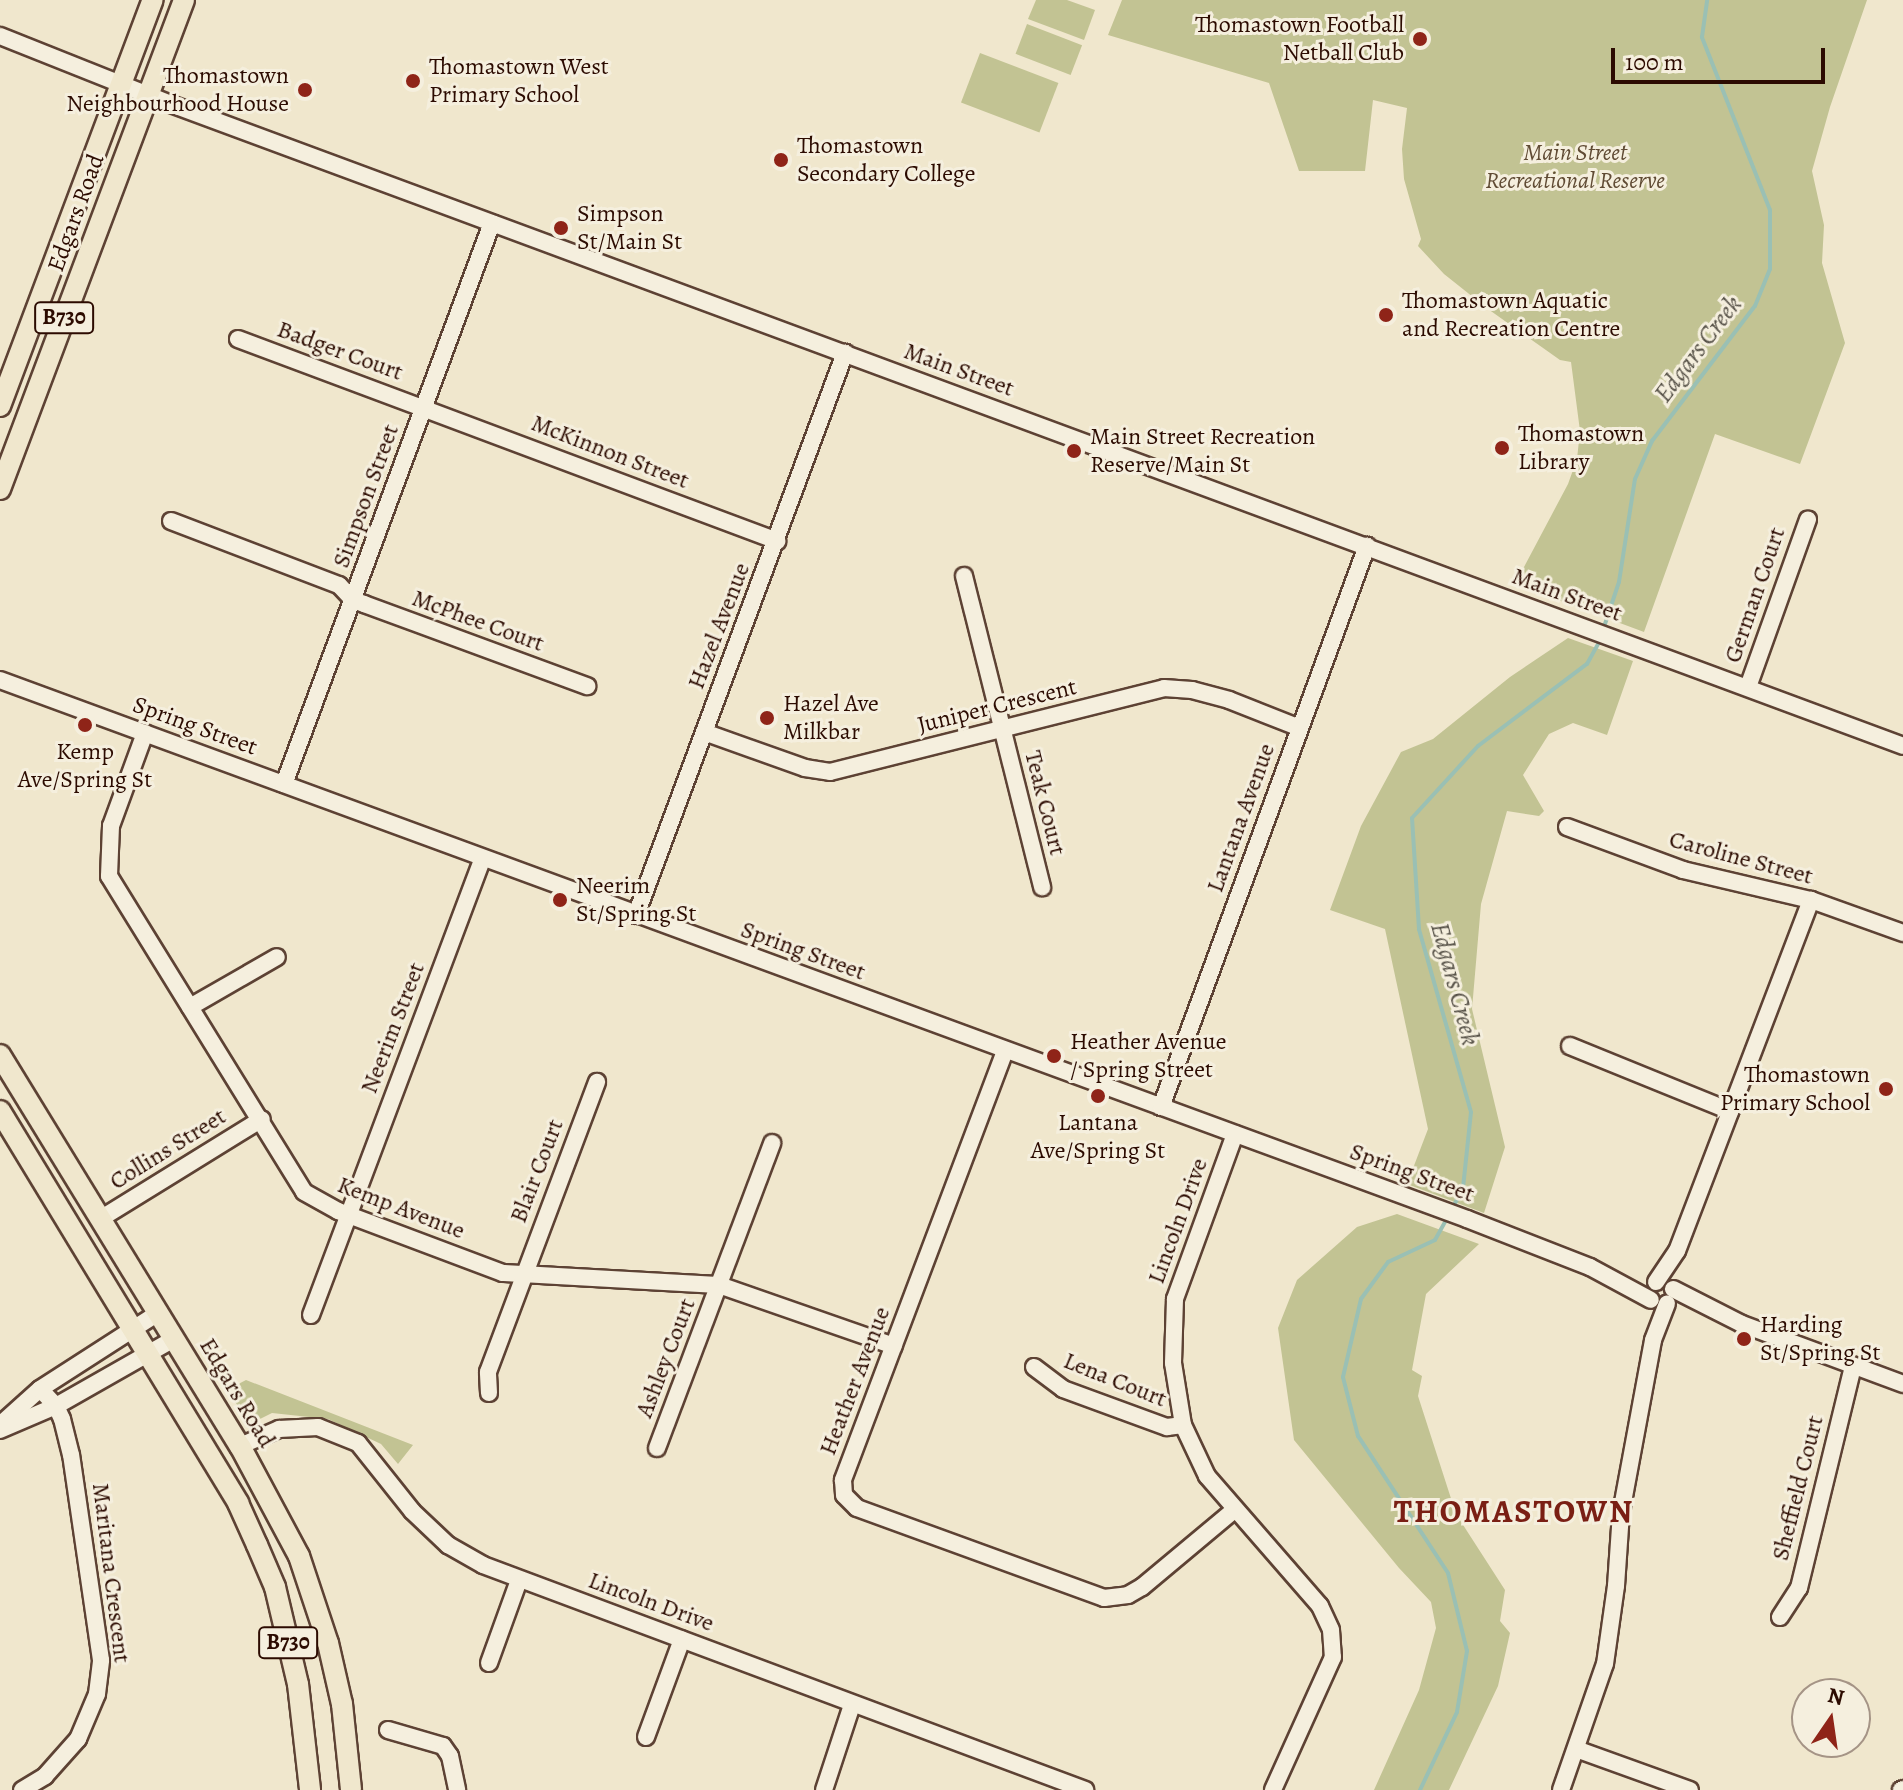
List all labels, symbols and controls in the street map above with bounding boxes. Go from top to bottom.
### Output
place label: Thomastown Football Netball Club [1195,11,1404,67]
marker: Thomastown Football Netball Club [1411,30,1429,48]
scale bar [1615,32,1829,82]
text: 100 m [1625,46,1684,78]
place label: Thomastown West Primary School [429,53,609,109]
place label: Thomastown Neighbourhood House [66,62,289,118]
marker: Thomastown West Primary School [404,72,422,90]
marker: Thomastown Neighbourhood House [296,81,314,99]
place label: Thomastown Secondary College [797,132,975,188]
park label: Main Street Recreational Reserve [1485,139,1665,195]
street label: Edgars Road [41,150,111,276]
marker: Thomastown Secondary College [772,151,790,169]
place label: Simpson St/Main St [577,200,682,256]
marker: Simpson St/Main St [552,219,570,237]
place label: Thomastown Aquatic and Recreation Centre [1402,287,1620,343]
water label: Edgars Creek [1648,289,1748,409]
road number: B730 [34,300,94,336]
marker: Thomastown Aquatic and Recreation Centre [1377,306,1395,324]
street label: Badger Court [273,315,407,387]
street label: Main Street [900,337,1018,403]
street label: McKinnon Street [527,409,693,495]
street label: Simpson Street [327,420,405,572]
place label: Thomastown Library [1518,420,1644,476]
place label: Main Street Recreation Reserve/Main St [1090,423,1315,479]
marker: Thomastown Library [1493,439,1511,457]
marker: Main Street Recreation Reserve/Main St [1065,442,1083,460]
street label: German Court [1718,524,1792,666]
street label: Hazel Avenue [682,559,756,693]
street label: Main Street [1508,562,1626,628]
street label: McPhee Court [408,584,548,658]
street label: Juniper Crescent [914,672,1080,740]
street label: Spring Street [129,690,261,762]
place label: Hazel Ave Milkbar [783,690,879,746]
marker: Hazel Ave Milkbar [758,709,776,727]
marker: Kemp Ave/Spring St [76,716,94,734]
place label: Kemp Ave/Spring St [18,738,152,794]
street label: Lantana Avenue [1201,740,1281,896]
street label: Teak Court [1018,748,1072,858]
street label: Caroline Street [1666,825,1816,891]
place label: Neerim St/Spring St [576,872,696,928]
marker: Neerim St/Spring St [551,891,569,909]
street label: Spring Street [737,915,869,987]
water label: Edgars Creek [1424,919,1486,1049]
street label: Neerim Street [355,958,431,1098]
place label: Heather Avenue / Spring Street [1070,1028,1226,1084]
marker: Heather Avenue / Spring Street [1045,1047,1063,1065]
place label: Thomastown Primary School [1720,1061,1870,1117]
marker: Thomastown Primary School [1877,1080,1895,1098]
marker: Lantana Ave/Spring St [1089,1087,1107,1105]
street label: Collins Street [105,1102,231,1196]
place label: Lantana Ave/Spring St [1031,1109,1165,1165]
street label: Blair Court [504,1115,570,1227]
street label: Spring Street [1346,1137,1478,1209]
street label: Lincoln Drive [1142,1154,1214,1288]
street label: Kemp Avenue [333,1171,469,1245]
street label: Ashley Court [630,1294,702,1422]
street label: Heather Avenue [814,1303,896,1459]
place label: Harding St/Spring St [1760,1311,1880,1367]
marker: Harding St/Spring St [1735,1330,1753,1348]
street label: Edgars Road [193,1333,281,1453]
street label: Lena Court [1059,1346,1171,1414]
street label: Sheffield Court [1766,1413,1830,1563]
street label: Maritana Crescent [86,1481,136,1665]
district label: THOMASTOWN [1394,1492,1634,1530]
street label: Lincoln Drive [584,1566,718,1638]
road number: B730 [258,1625,318,1661]
north arrow [1791,1678,1871,1758]
text: N [1825,1680,1847,1713]

